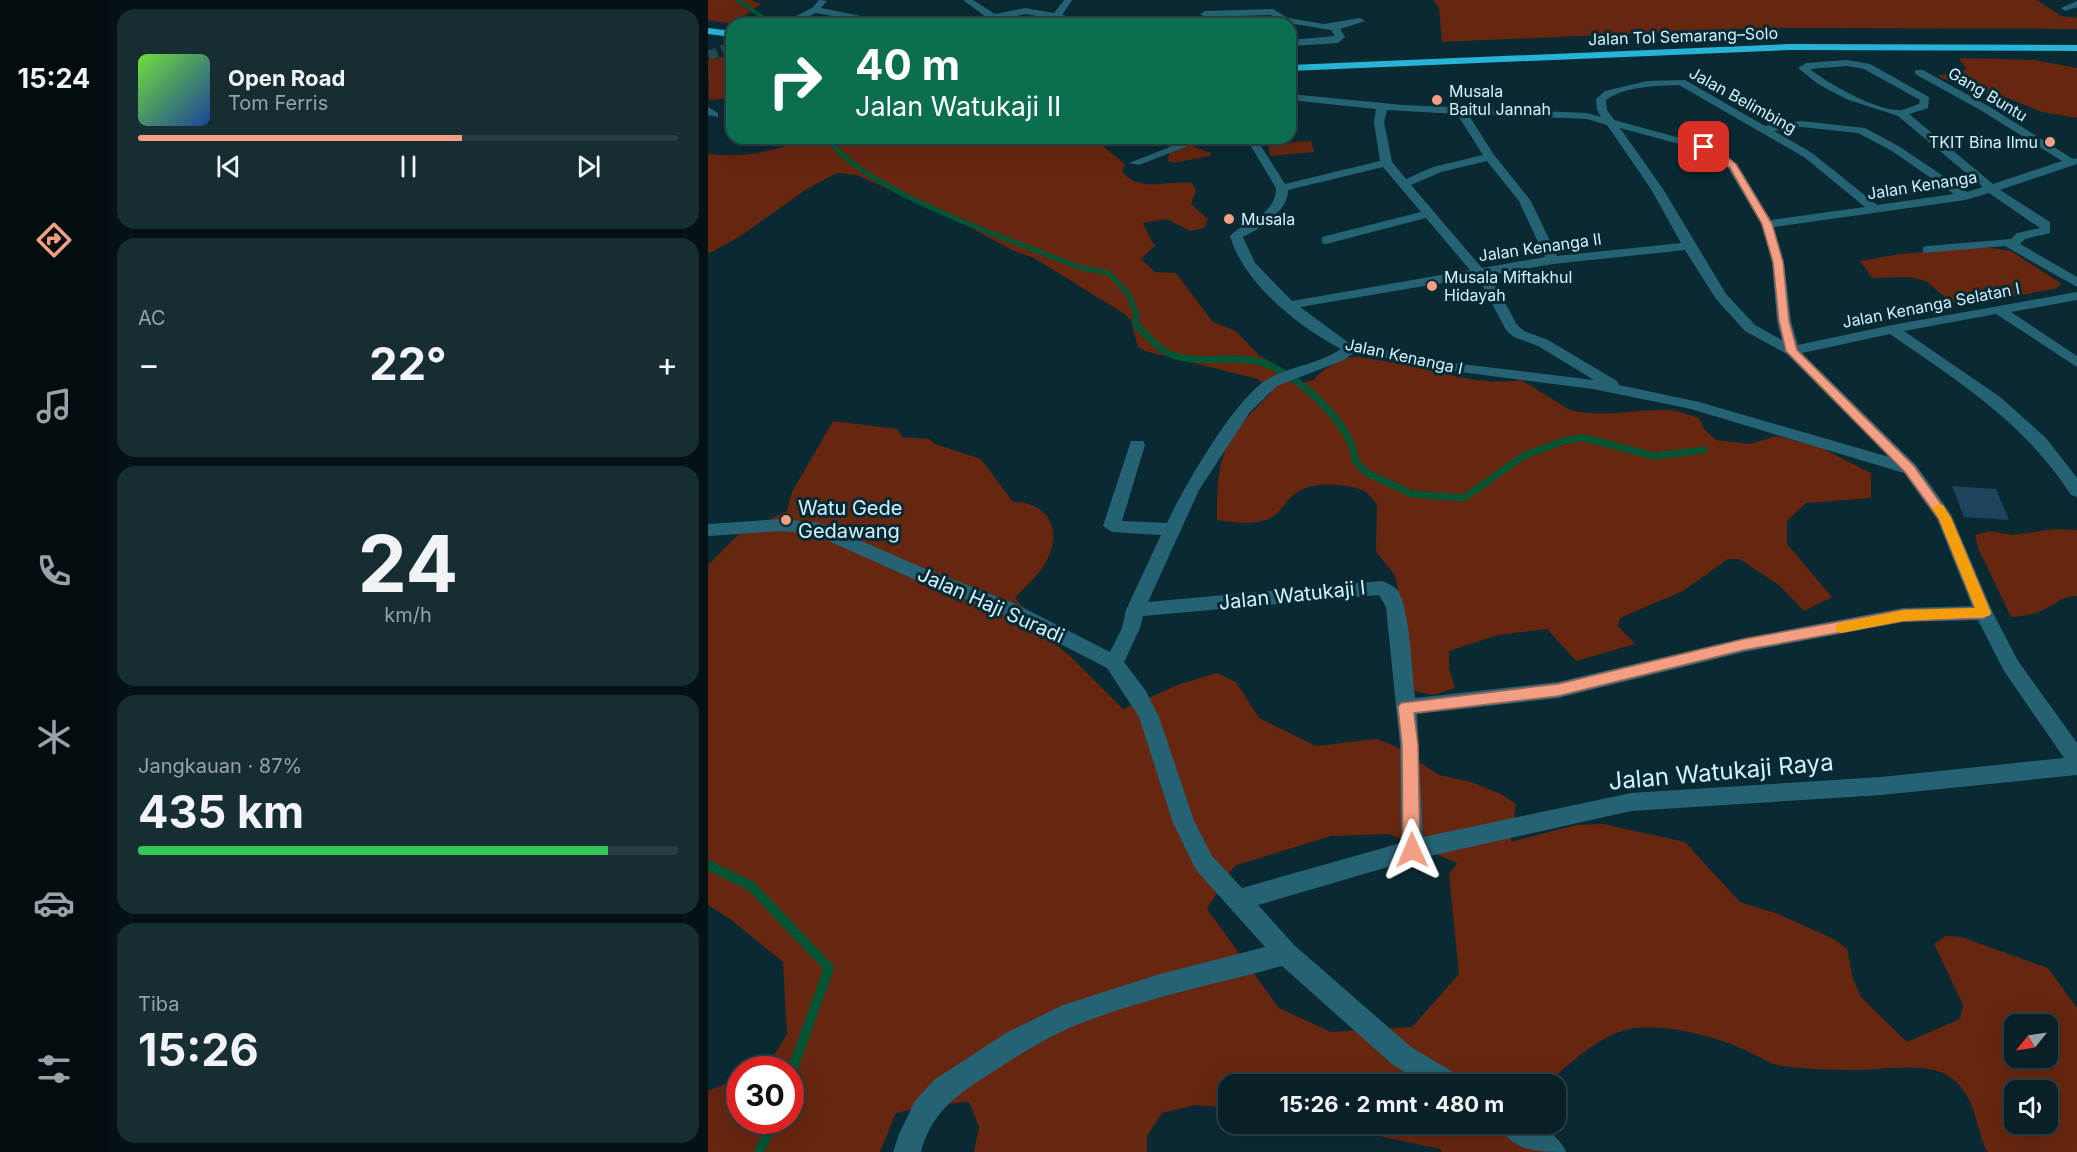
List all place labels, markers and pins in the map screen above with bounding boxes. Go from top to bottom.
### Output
place label: Musala Baitul Jannah [1449,81,1551,119]
marker: Musala Baitul Jannah [1430,93,1444,107]
pin [1678,121,1729,172]
place label: TKIT Bina Ilmu [1929,132,2038,152]
marker: TKIT Bina Ilmu [2043,135,2057,149]
place label: Musala [1241,209,1295,229]
marker: Musala [1222,212,1236,226]
place label: Musala Miftakhul Hidayah [1444,267,1572,305]
marker: Musala Miftakhul Hidayah [1425,279,1439,293]
place label: Watu Gede Gedawang [798,496,902,543]
marker: Watu Gede Gedawang [779,513,793,527]

